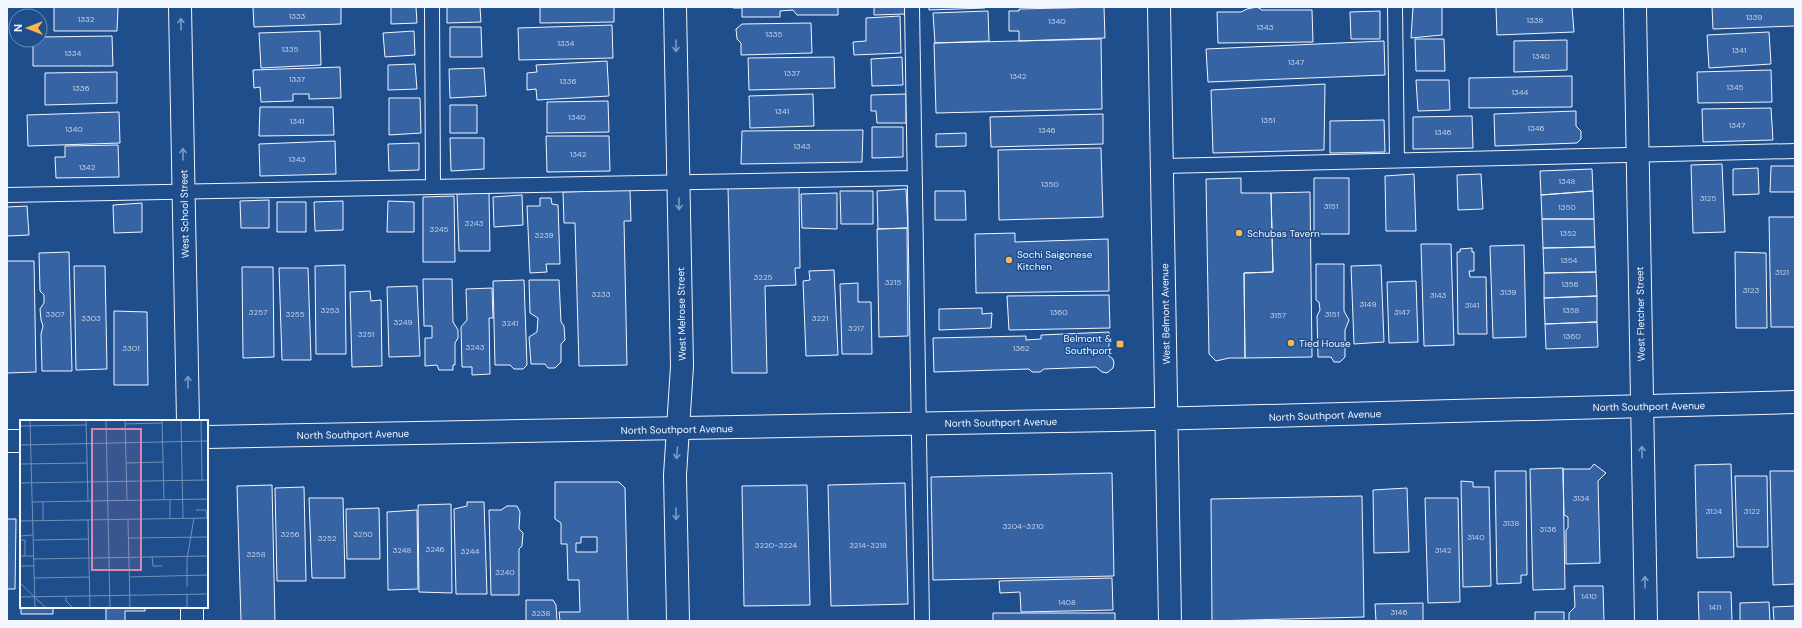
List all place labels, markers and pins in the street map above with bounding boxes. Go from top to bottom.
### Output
place label: Schubas Tavern [1247,227,1320,240]
marker: Schubas Tavern [1234,228,1244,238]
place label: Sochi Saigonese Kitchen [1017,248,1093,273]
marker: Sochi Saigonese Kitchen [1004,255,1014,265]
place label: Belmont & Southport [1064,332,1113,357]
place label: Tied House [1299,337,1351,350]
marker: Tied House [1286,338,1296,348]
marker: Belmont & Southport [1115,339,1125,349]

